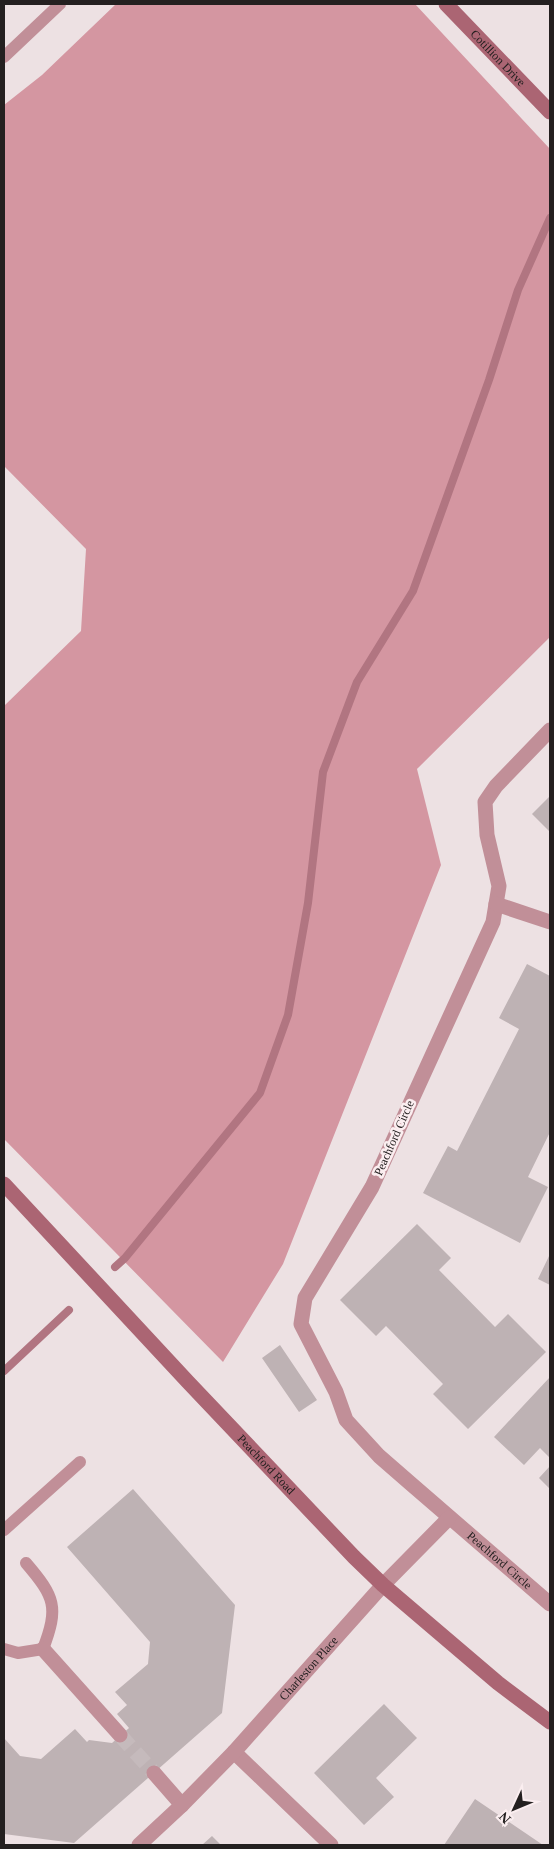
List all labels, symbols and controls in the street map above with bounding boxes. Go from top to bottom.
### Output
street label: Cotillion Drive [468,27,528,89]
street label: Peachford Circle [371,1098,417,1178]
street label: Peachford Road [235,1432,298,1497]
street label: Peachford Circle [464,1529,535,1592]
street label: Charleston Place [276,1634,341,1703]
north arrow [489,1784,539,1834]
text: N [496,1809,514,1827]

